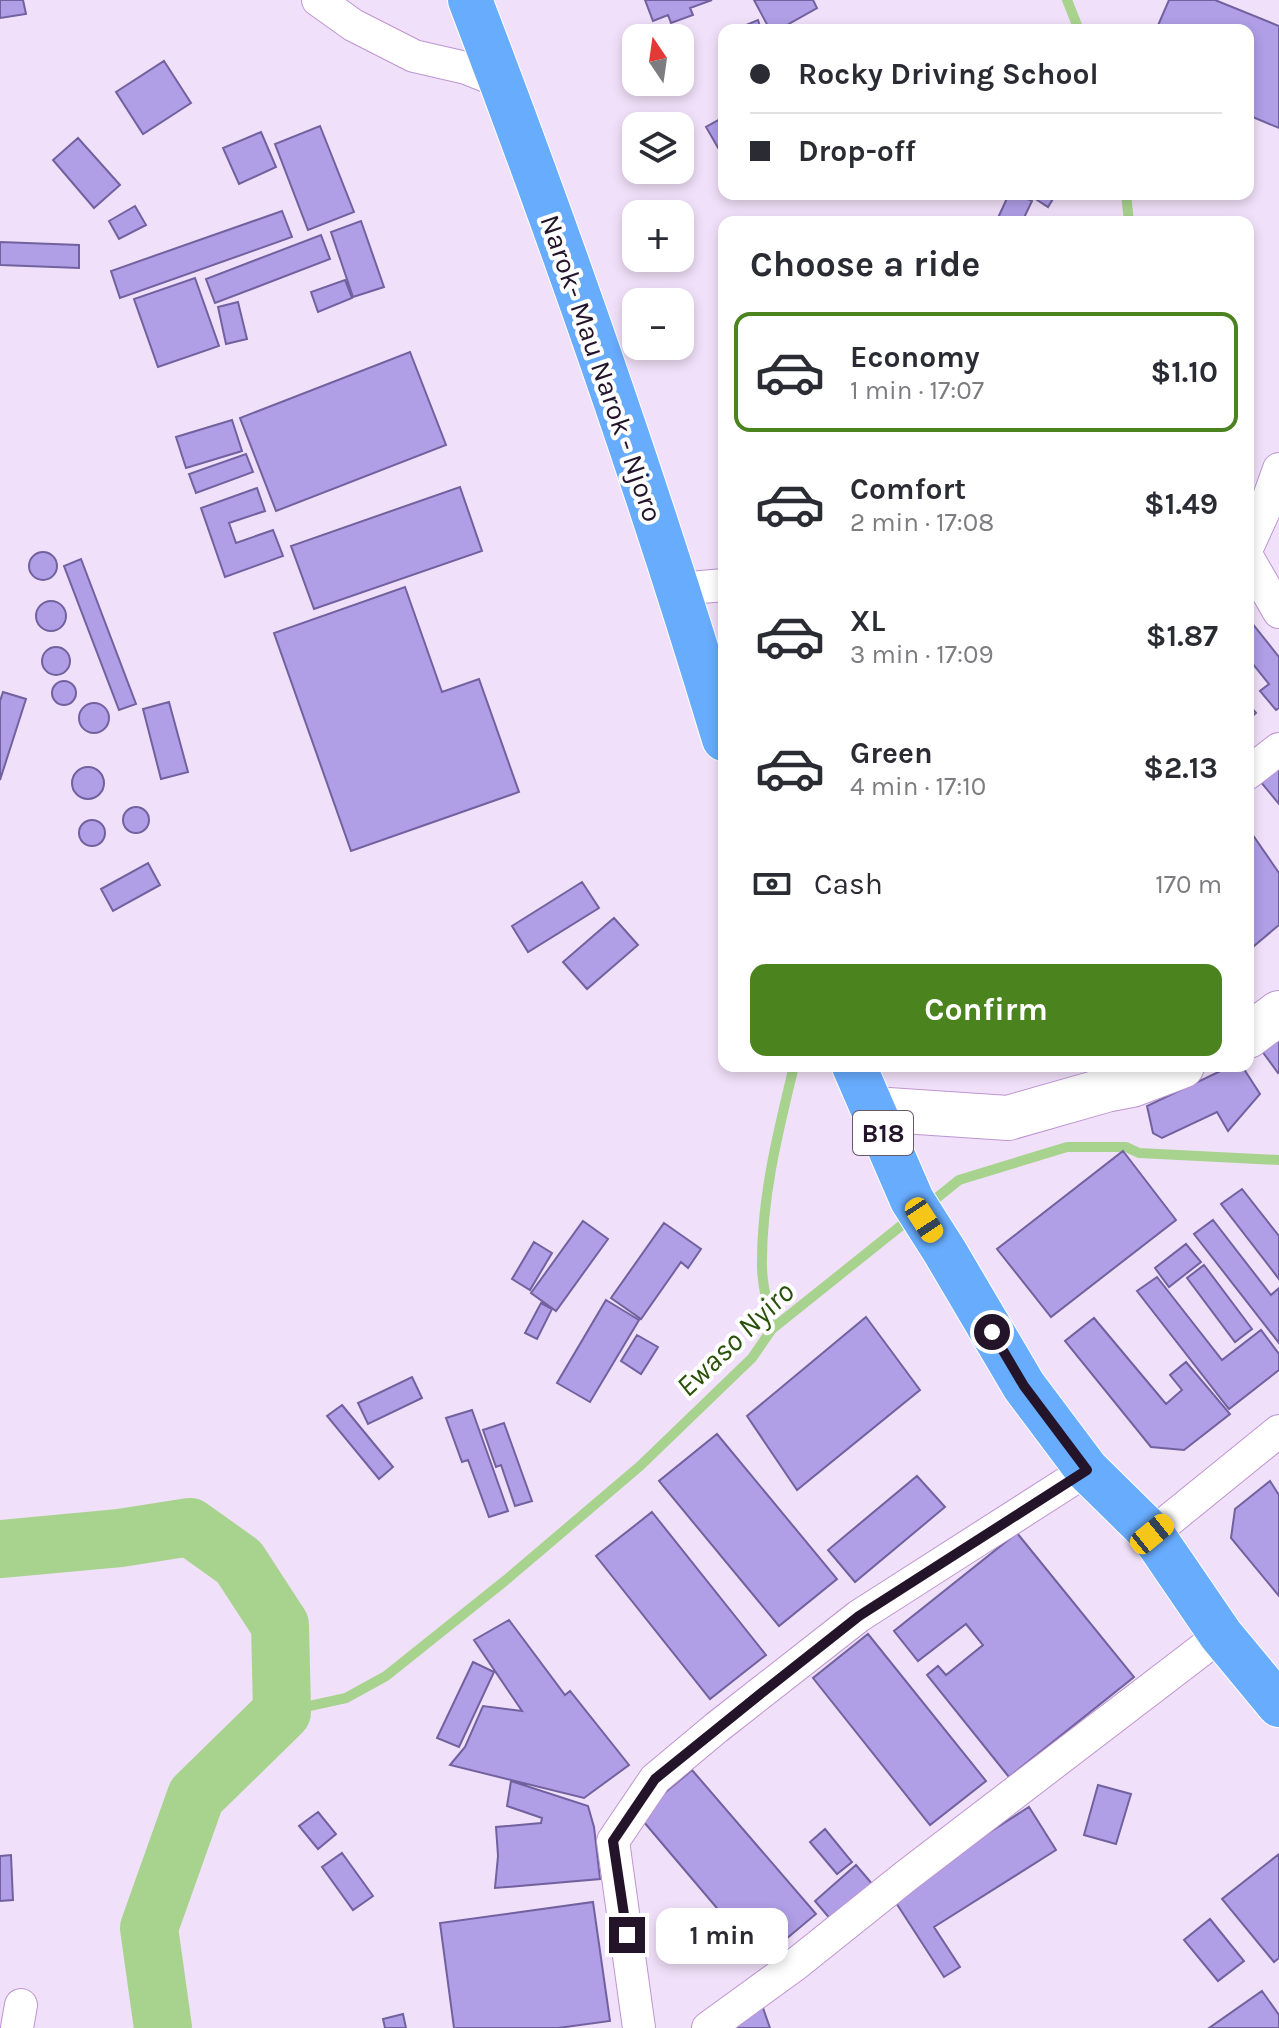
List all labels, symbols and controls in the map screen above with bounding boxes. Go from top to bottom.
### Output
north arrow [622,24,694,96]
map controls [622,24,694,360]
text: Rocky Driving School [798,56,1099,92]
button: layers [622,112,694,184]
text: Drop-off [798,133,916,169]
button: + [622,200,694,272]
street label: Narok- Mau Narok - Njoro [533,210,670,526]
text: Choose a ride [750,243,980,285]
button: − [622,288,694,360]
icon: car [754,336,826,408]
text: Economy [850,339,980,375]
text: $1.10 [1151,354,1218,390]
text: 1 min · 17:07 [850,375,984,406]
icon: car [754,468,826,540]
text: Comfort [850,471,966,507]
text: $1.49 [1144,486,1218,522]
text: 2 min · 17:08 [850,507,994,538]
icon: car [754,600,826,672]
text: XL [850,603,885,639]
text: $1.87 [1146,618,1218,654]
text: 3 min · 17:09 [850,639,994,670]
icon: car [754,732,826,804]
text: Green [850,735,933,771]
text: $2.13 [1143,750,1218,786]
text: 4 min · 17:10 [850,771,986,802]
icon: cash [750,862,794,906]
text: Cash [814,866,883,902]
text: 170 m [1155,869,1222,900]
button: Confirm [750,964,1222,1056]
road number: B18 [853,1111,913,1155]
car [901,1193,947,1247]
water label: Ewaso Nyiro [669,1274,802,1404]
route start [974,1314,1010,1350]
car [1126,1510,1178,1558]
callout: 1 min [655,1907,787,1963]
route end [609,1917,645,1953]
text: 1 min [689,1920,755,1951]

